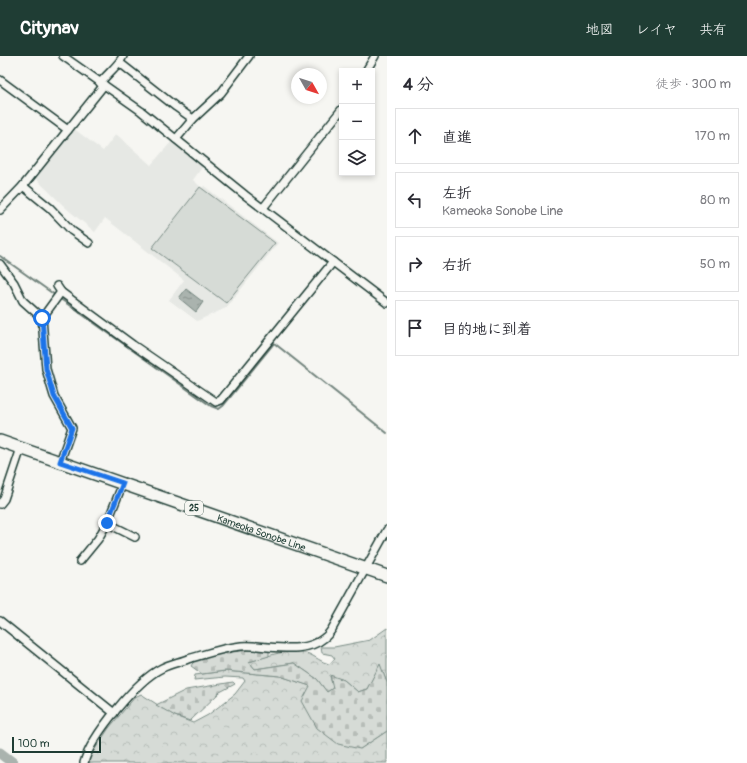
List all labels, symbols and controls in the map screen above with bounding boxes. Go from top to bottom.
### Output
text: Citynav [20,16,79,40]
text: 地図 [586,21,614,38]
text: レイヤ [636,21,677,38]
text: 共有 [699,21,727,38]
north arrow [291,68,327,104]
map controls [339,68,375,176]
button: + [339,68,375,104]
text: 4 分 [403,74,434,95]
text: 徒歩 · 300 m [656,76,731,92]
button: − [339,104,375,140]
icon: ahead [404,125,426,147]
text: 直進 [442,128,472,147]
text: 170 m [695,128,730,144]
button: layers [339,140,375,176]
text: 左折 [442,184,472,203]
icon: left [404,189,426,211]
text: 80 m [700,192,730,208]
text: Kameoka Sonobe Line [442,203,563,219]
icon: right [404,253,426,275]
text: 右折 [442,256,472,275]
text: 50 m [700,256,730,272]
route start [33,309,51,327]
icon: arrive [404,317,426,339]
text: 目的地に到着 [442,320,532,339]
road number: 25 [185,501,203,515]
street label: Kameoka Sonobe Line [215,512,307,554]
route end [98,514,116,532]
scale bar [12,735,101,754]
text: 100 m [18,737,49,750]

